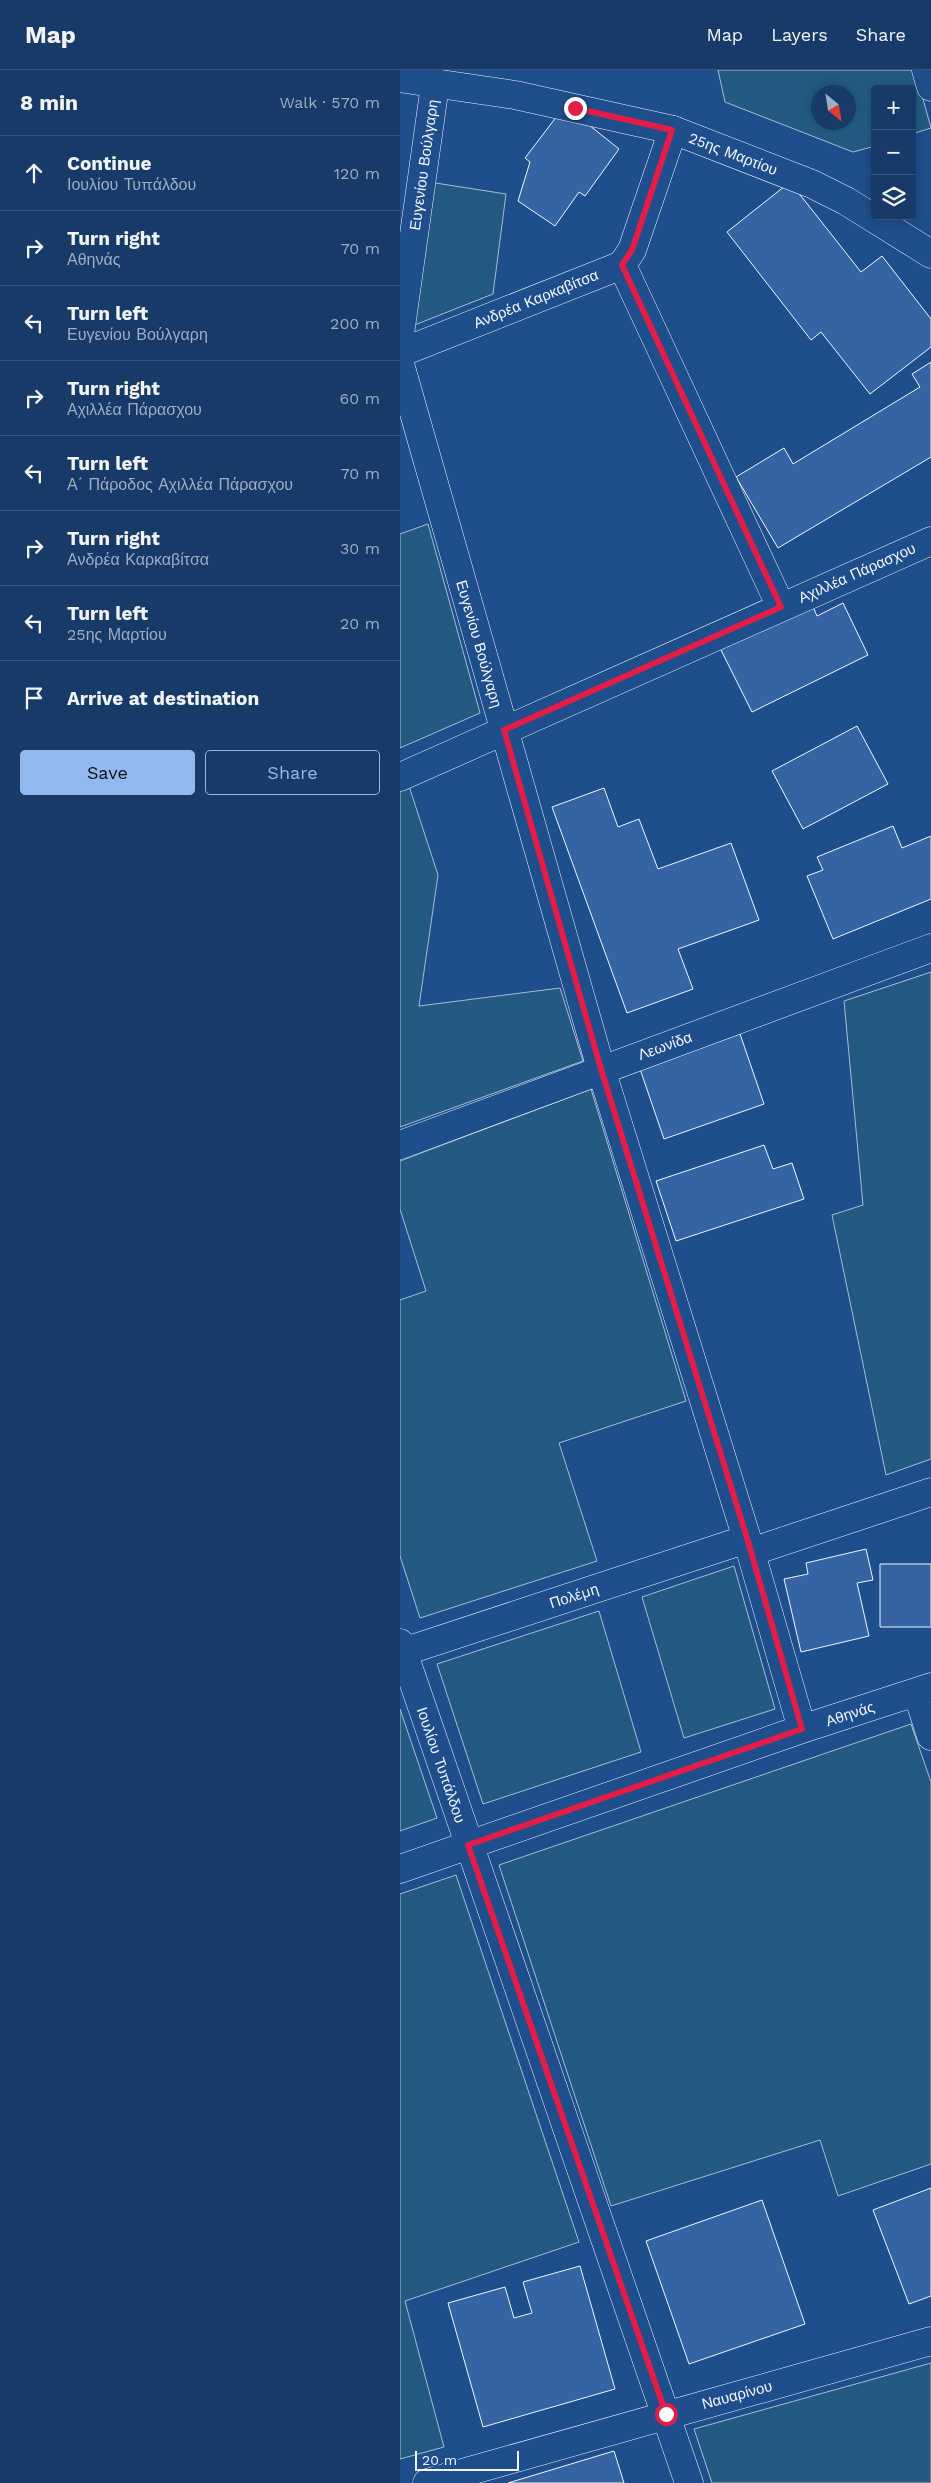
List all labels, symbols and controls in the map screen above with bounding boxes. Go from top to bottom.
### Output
text: Map [25,21,76,49]
text: Map [706,24,743,45]
text: Layers [771,24,828,45]
text: Share [856,24,906,45]
north arrow [811,85,856,130]
map controls [871,85,916,220]
button: + [871,85,916,130]
text: 8 min [20,90,78,115]
text: Walk · 570 m [279,93,380,112]
route end [564,97,587,120]
street label: Ευγενίου Βούλγαρη [406,98,442,232]
street label: 25ης Μαρτίου [686,129,780,179]
button: − [871,130,916,175]
text: Continue [67,152,151,175]
icon: ahead [20,159,48,187]
text: 120 m [334,164,380,183]
text: Ιουλίου Τυπάλδου [67,175,196,194]
button: layers [871,175,916,220]
text: Turn right [67,227,160,250]
icon: right [20,234,48,262]
text: 70 m [341,239,380,258]
text: Αθηνάς [67,250,120,269]
street label: Ανδρέα Καρκαβίτσα [471,266,601,332]
text: Turn left [67,302,148,325]
icon: left [20,309,48,337]
text: 200 m [330,314,380,333]
text: Ευγενίου Βούλγαρη [67,325,208,344]
text: Turn right [67,377,160,400]
icon: right [20,384,48,412]
text: 60 m [340,389,380,408]
text: Αχιλλέα Πάρασχου [67,400,202,419]
text: Turn left [67,452,148,475]
icon: left [20,459,48,487]
text: 70 m [341,464,380,483]
text: Α΄ Πάροδος Αχιλλέα Πάρασχου [67,475,293,494]
text: Turn right [67,527,160,550]
icon: right [20,534,48,562]
text: 30 m [340,539,380,558]
street label: Αχιλλέα Πάρασχου [796,539,918,607]
text: Ανδρέα Καρκαβίτσα [67,550,209,569]
street label: Ευγενίου Βούλγαρη [452,578,506,710]
text: Turn left [67,602,148,625]
icon: left [20,609,48,637]
text: 20 m [340,614,380,633]
text: 25ης Μαρτίου [67,625,167,644]
icon: arrive [20,684,48,712]
text: Arrive at destination [67,687,259,710]
button: Save [20,750,195,795]
button: Share [205,750,380,795]
street label: Λεωνίδα [635,1028,695,1064]
street label: Πολέμη [547,1580,601,1612]
street label: Αθηνάς [823,1698,877,1730]
street label: Ιουλίου Τυπάλδου [413,1705,469,1825]
street label: Ναυαρίνου [700,2377,774,2413]
route start [655,2403,678,2426]
scale bar [415,2448,519,2471]
text: 20 m [422,2452,457,2468]

